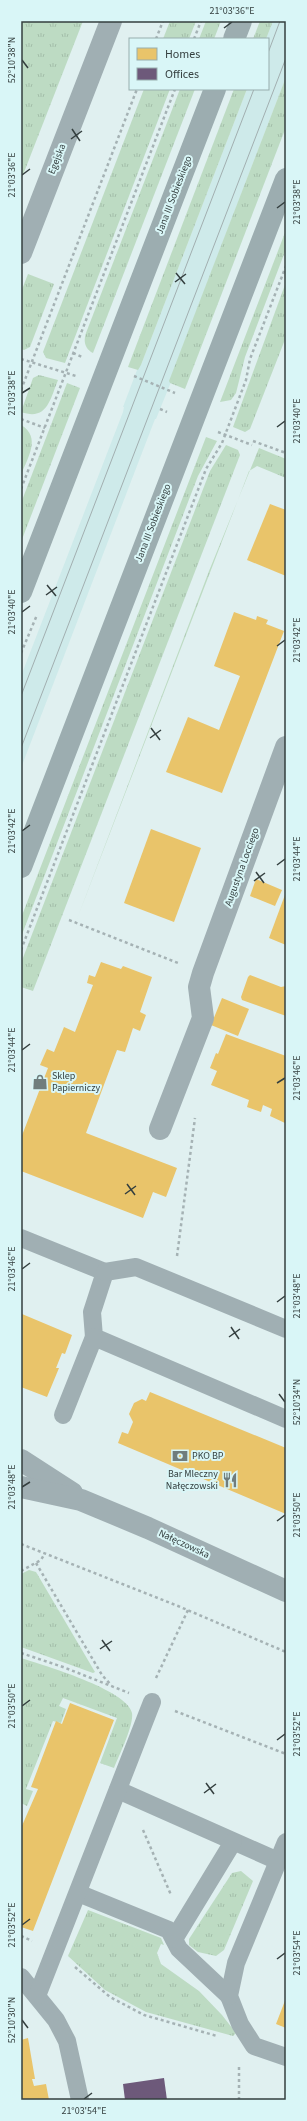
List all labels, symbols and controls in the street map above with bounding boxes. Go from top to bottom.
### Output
text: 21°03'36"E [209,4,255,18]
text: 52°10'38"N [5,37,19,83]
legend [129,38,269,90]
text: Homes [165,46,200,63]
text: Offices [165,66,199,83]
street label: Egejska [45,142,69,176]
text: 21°03'36"E [5,152,19,198]
street label: Jana III Sobieskiego [153,154,195,236]
text: 21°03'38"E [290,179,304,225]
text: 21°03'38"E [5,370,19,416]
text: 21°03'40"E [290,398,304,444]
street label: Jana III Sobieskiego [132,482,174,564]
text: 21°03'40"E [5,589,19,635]
text: 21°03'42"E [290,617,304,663]
text: 21°03'42"E [5,808,19,854]
street label: Augustyna Locciego [221,826,263,908]
text: 21°03'44"E [290,836,304,882]
text: 21°03'44"E [5,1027,19,1073]
text: 21°03'46"E [290,1055,304,1101]
place label: Sklep Papierniczy [52,1069,100,1095]
shop icon: Sklep Papierniczy [31,1073,49,1091]
text: 21°03'46"E [5,1246,19,1292]
text: 21°03'48"E [290,1273,304,1319]
text: 52°10'34"N [290,1379,304,1425]
bank icon: PKO BP [171,1447,189,1465]
place label: PKO BP [192,1449,224,1463]
text: 21°03'48"E [5,1464,19,1510]
place label: Bar Mleczny Nałęczowski [166,1467,218,1493]
restaurant icon: Bar Mleczny Nałęczowski [221,1471,239,1489]
text: 21°03'50"E [290,1492,304,1538]
street label: Nałęczowska [156,1526,212,1562]
text: 21°03'50"E [5,1683,19,1729]
text: 21°03'52"E [290,1711,304,1757]
text: 21°03'52"E [5,1902,19,1948]
text: 21°03'54"E [290,1930,304,1976]
text: 52°10'30"N [5,1997,19,2043]
text: 21°03'54"E [61,2104,107,2118]

